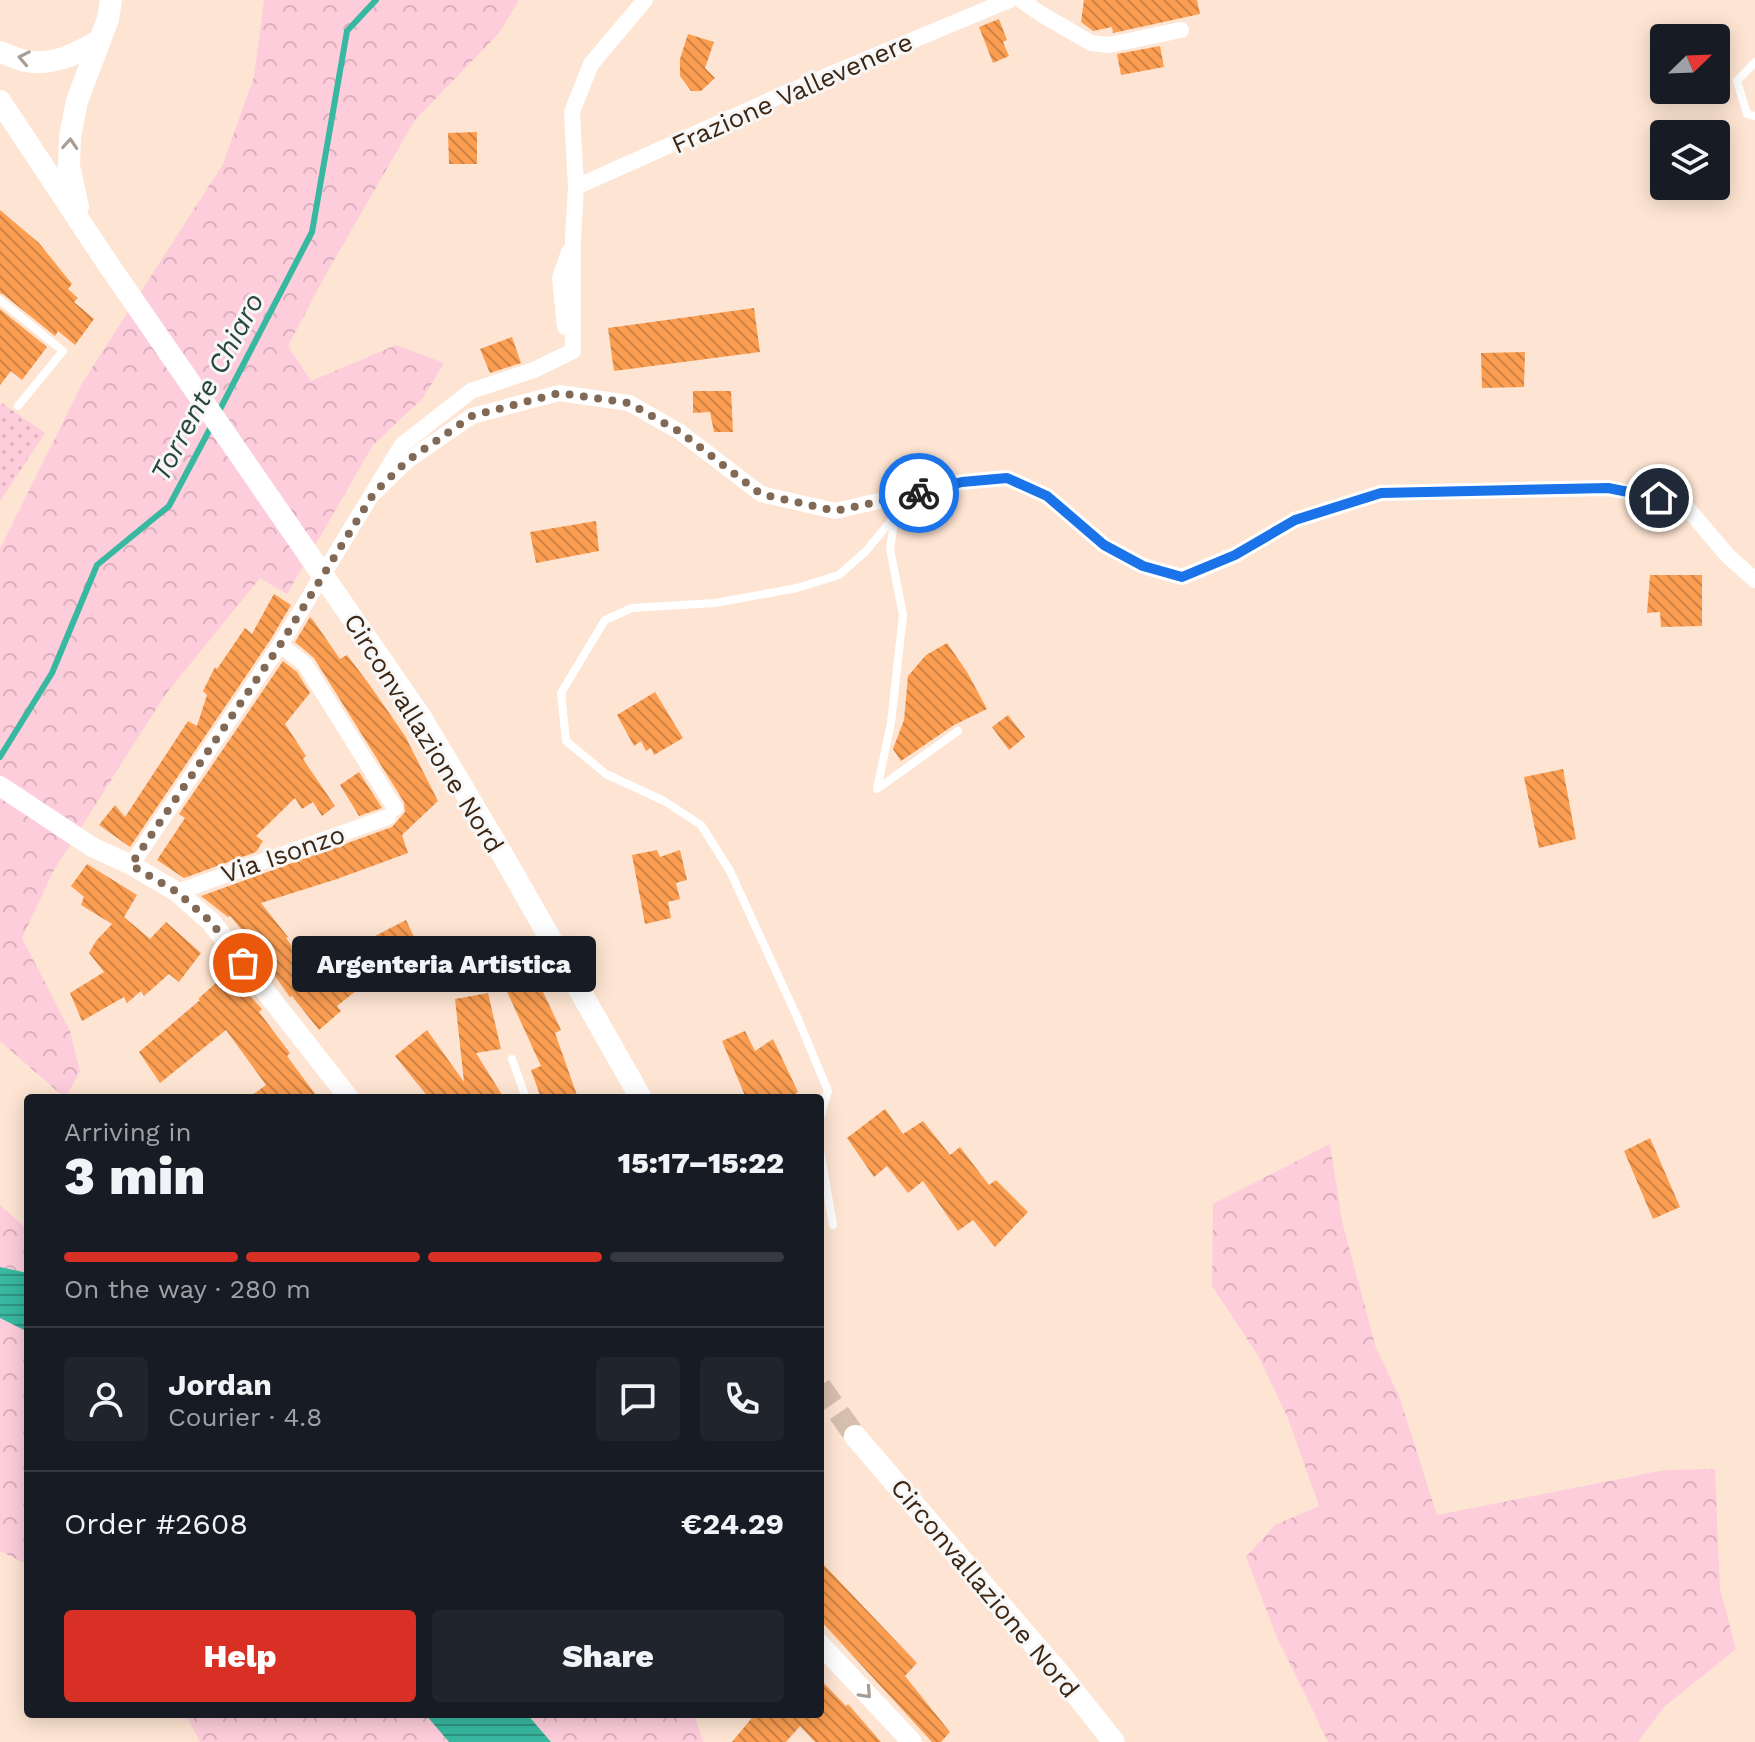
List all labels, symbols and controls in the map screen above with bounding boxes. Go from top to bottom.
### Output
north arrow [1650,24,1730,104]
map controls [1650,24,1730,200]
street label: Frazione Vallevenere [667,26,917,160]
one-way arrow [17,50,31,67]
button: layers [1650,120,1730,200]
one-way arrow [61,137,78,150]
water label: Torrente Chiaro [143,287,271,487]
courier [879,453,959,533]
pin [1625,464,1693,532]
icon: bike [897,471,941,515]
icon: home [1637,476,1681,520]
street label: Circonvallazione Nord [338,608,510,858]
street label: Via Isonzo [217,819,349,889]
pin [209,929,277,997]
callout: Argenteria Artistica [291,935,595,991]
icon: bag [221,941,265,985]
text: Argenteria Artistica [317,949,571,979]
text: Arriving in [64,1117,192,1147]
text: 15:17–15:22 [618,1145,784,1180]
text: 3 min [64,1146,206,1207]
text: On the way · 280 m [64,1274,311,1304]
button: person [64,1357,148,1441]
button: chat [596,1357,680,1441]
button: phone [700,1357,784,1441]
text: Jordan [168,1367,272,1402]
text: Courier · 4.8 [168,1402,322,1432]
street label: Circonvallazione Nord [885,1472,1085,1704]
text: Order #2608 [64,1506,248,1541]
text: €24.29 [681,1506,784,1541]
button: Help [64,1610,416,1702]
button: Share [432,1610,784,1702]
one-way arrow [856,1684,871,1698]

